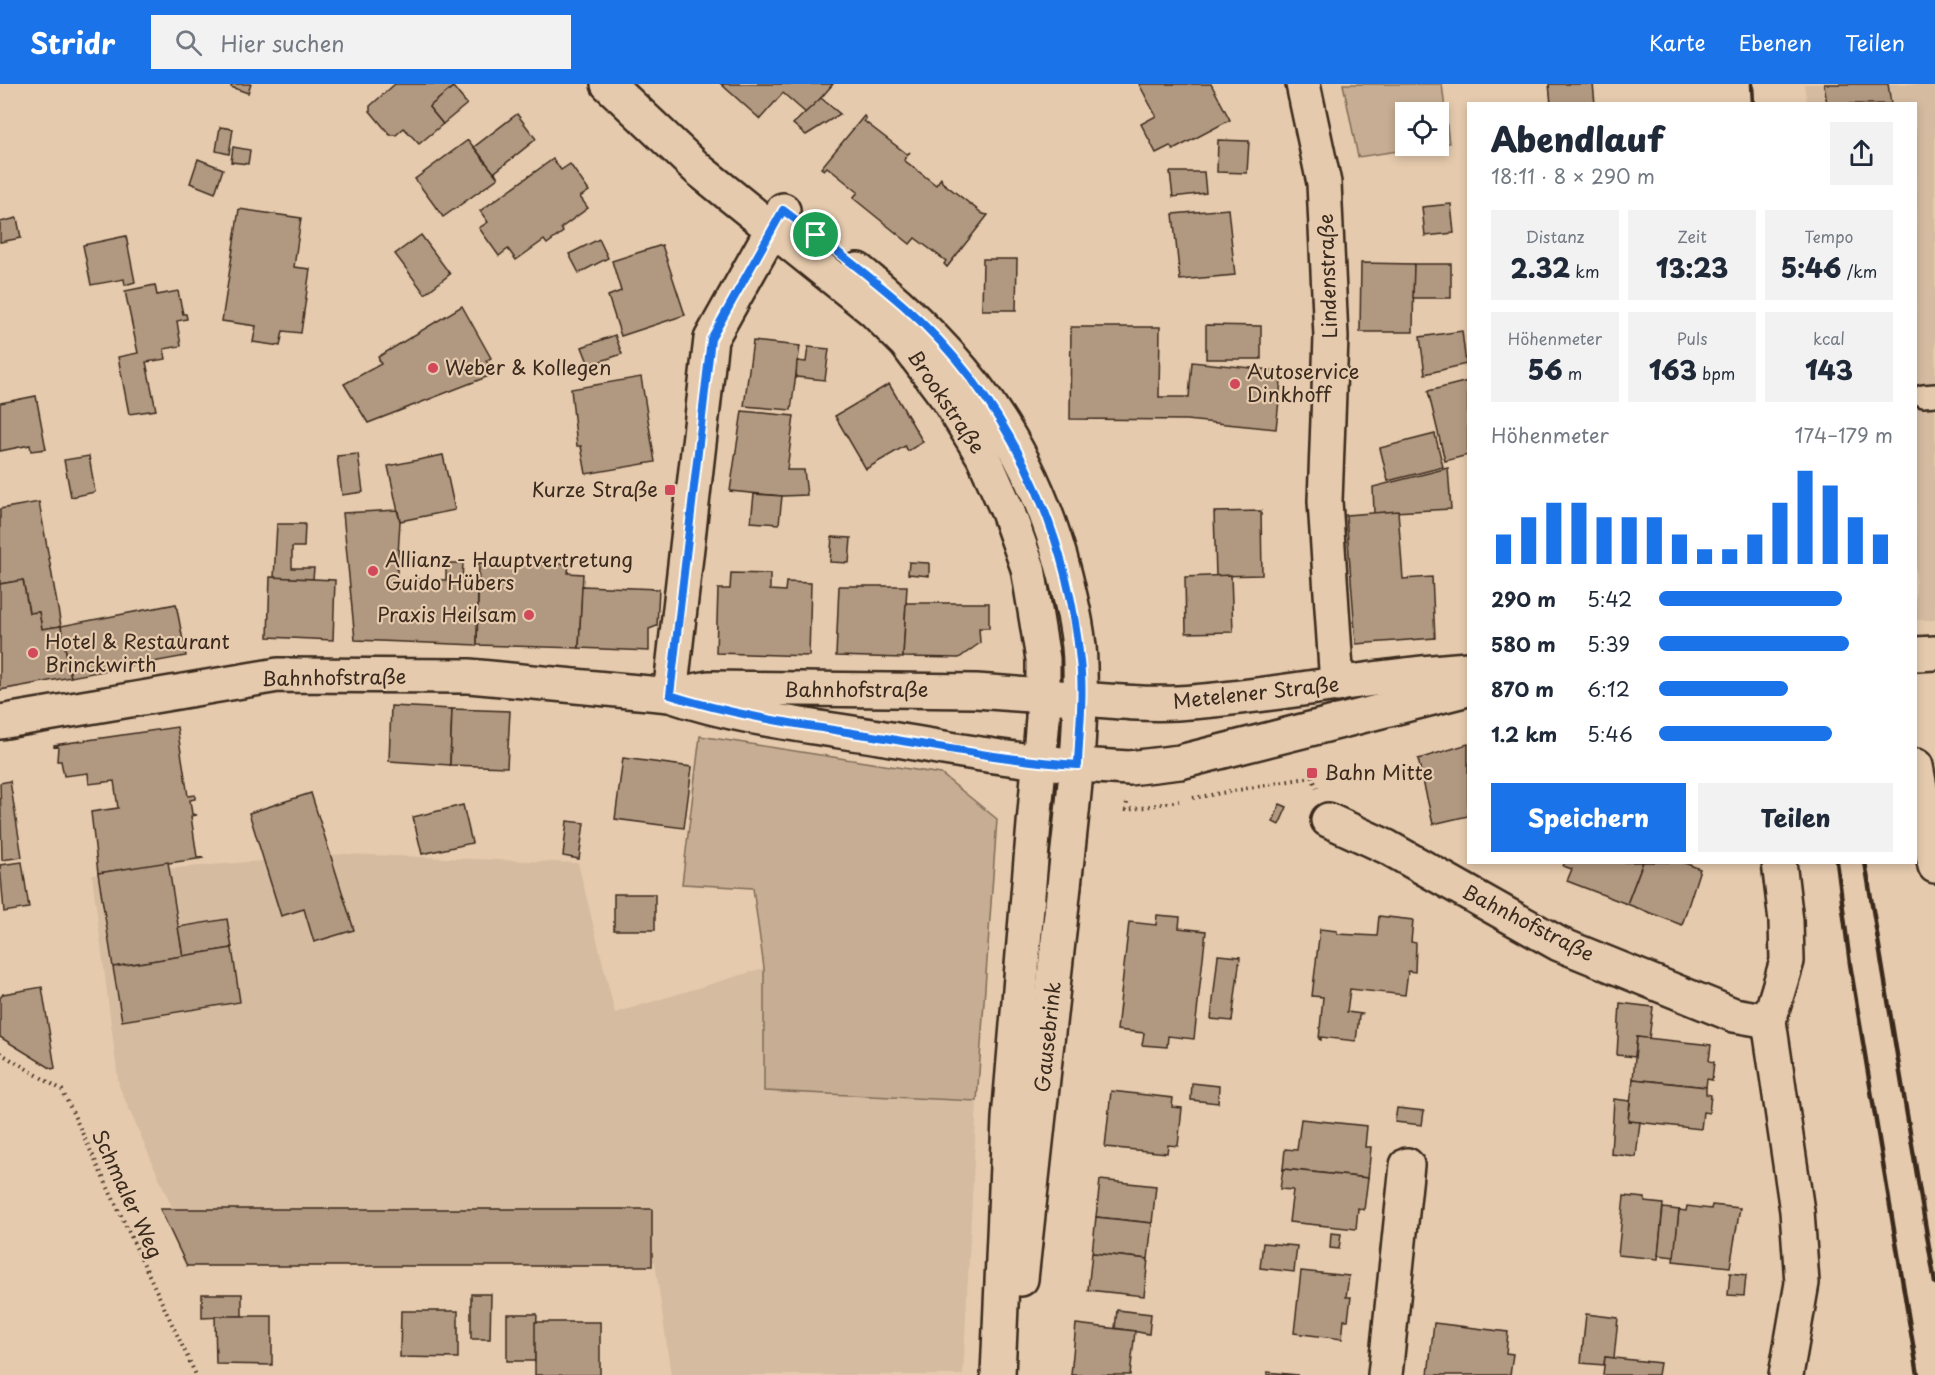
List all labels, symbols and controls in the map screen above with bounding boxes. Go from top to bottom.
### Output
search box [151,15,571,69]
text: Stridr [30,21,115,64]
icon: search [172,26,205,59]
text: Hier suchen [220,26,345,59]
text: Karte [1649,26,1706,58]
text: Ebenen [1739,26,1812,58]
text: Teilen [1845,26,1905,58]
map controls [1395,102,1449,156]
button: locate [1395,102,1449,156]
text: Abendlauf [1491,113,1664,163]
button: share [1830,122,1893,185]
text: 18:11 · 8 × 290 m [1491,161,1655,191]
pin [790,209,841,260]
street label: Lindenstraße [1310,213,1344,339]
icon: arrive [799,218,832,251]
text: Distanz [1526,224,1584,248]
text: Zeit [1677,224,1707,248]
text: Tempo [1805,224,1853,248]
text: 2.32 [1511,248,1570,287]
text: 13:23 [1656,248,1728,287]
text: 5:46 [1781,248,1841,287]
text: km [1570,259,1599,283]
text: /km [1841,259,1877,283]
text: Höhenmeter [1508,326,1602,350]
text: Puls [1677,326,1707,350]
text: kcal [1813,326,1845,350]
street label: Brookstraße [901,343,993,459]
text: 56 [1528,350,1563,389]
text: 163 [1649,350,1697,389]
text: 143 [1805,350,1853,389]
place label: Weber & Kollegen [445,352,611,382]
place label: Autoservice Dinkhoff [1247,356,1359,409]
marker: Weber & Kollegen [426,361,440,375]
text: m [1563,361,1582,385]
text: bpm [1697,361,1735,385]
marker: Autoservice Dinkhoff [1228,377,1242,391]
text: Höhenmeter [1491,420,1609,450]
text: 174–179 m [1794,420,1893,450]
place label: Kurze Straße [531,474,658,504]
marker: Kurze Straße [663,483,677,497]
place label: Allianz - Hauptvertretung Guido Hübers [385,544,633,597]
marker: Allianz - Hauptvertretung Guido Hübers [366,564,380,578]
text: 290 m [1491,584,1556,614]
text: 5:42 [1587,584,1632,614]
place label: Praxis Heilsam [377,599,517,629]
marker: Praxis Heilsam [522,608,536,622]
place label: Hotel & Restaurant Brinckwirth [45,626,230,679]
text: 580 m [1491,629,1556,659]
text: 5:39 [1587,629,1630,659]
marker: Hotel & Restaurant Brinckwirth [26,646,40,660]
street label: Bahnhofstraße [261,661,407,693]
street label: Metelener Straße [1171,668,1340,716]
street label: Bahnhofstraße [784,674,928,704]
text: 870 m [1491,674,1554,704]
text: 6:12 [1587,674,1630,704]
text: 1.2 km [1491,719,1557,749]
text: 5:46 [1587,719,1633,749]
place label: Bahn Mitte [1324,757,1433,787]
marker: Bahn Mitte [1305,766,1319,780]
button: Speichern [1491,783,1686,852]
button: Teilen [1698,783,1893,852]
street label: Bahnhofstraße [1457,876,1600,968]
street label: Gausebrink [1026,980,1068,1094]
street label: Schmaler Weg [85,1124,171,1263]

